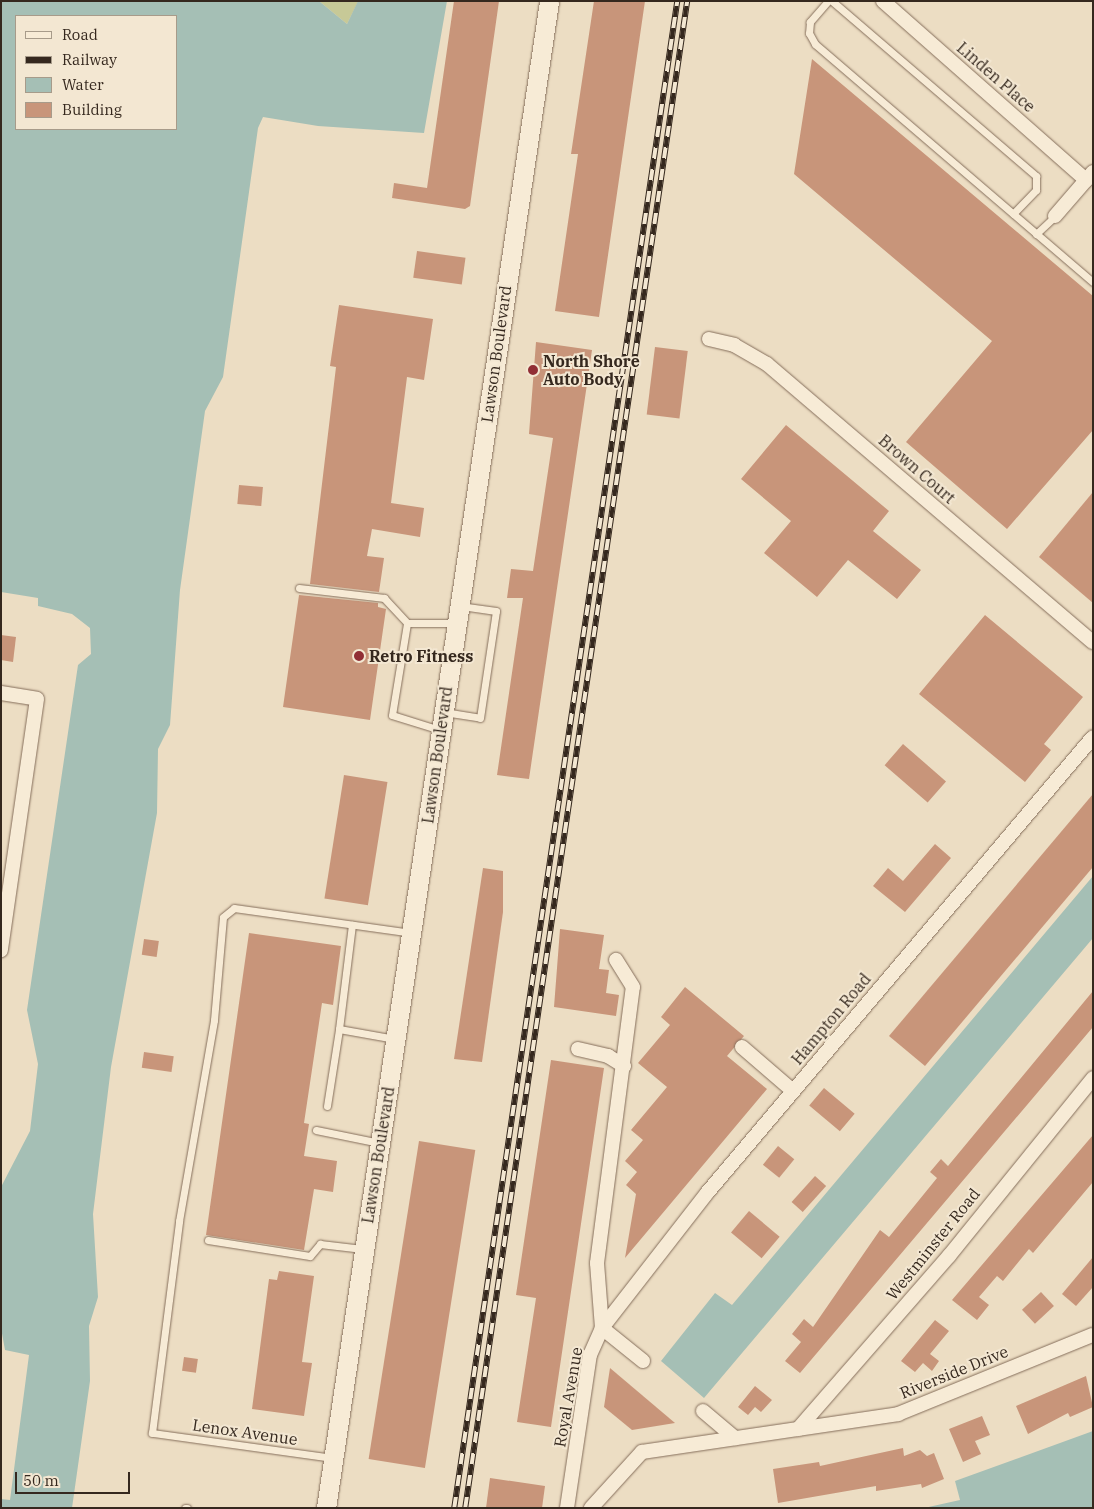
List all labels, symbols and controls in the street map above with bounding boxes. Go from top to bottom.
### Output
legend [15,15,178,130]
text: Road [62,25,98,44]
street label: Linden Place [953,38,1039,116]
text: Railway [62,50,117,69]
text: Water [62,75,104,94]
text: Building [62,100,122,119]
street label: Lawson Boulevard [477,284,515,424]
place label: North Shore Auto Body [543,351,640,389]
marker: North Shore Auto Body [527,364,539,376]
street label: Brown Court [875,431,959,507]
place label: Retro Fitness [369,646,473,666]
marker: Retro Fitness [353,650,365,662]
street label: Lawson Boulevard [418,685,456,825]
street label: Hampton Road [787,969,875,1069]
street label: Lawson Boulevard [358,1085,398,1225]
street label: Westminster Road [882,1184,984,1304]
street label: Riverside Drive [897,1342,1011,1402]
street label: Royal Avenue [550,1345,586,1449]
street label: Lenox Avenue [191,1415,299,1449]
scale bar [18,1462,132,1494]
text: 50 m [23,1471,59,1490]

